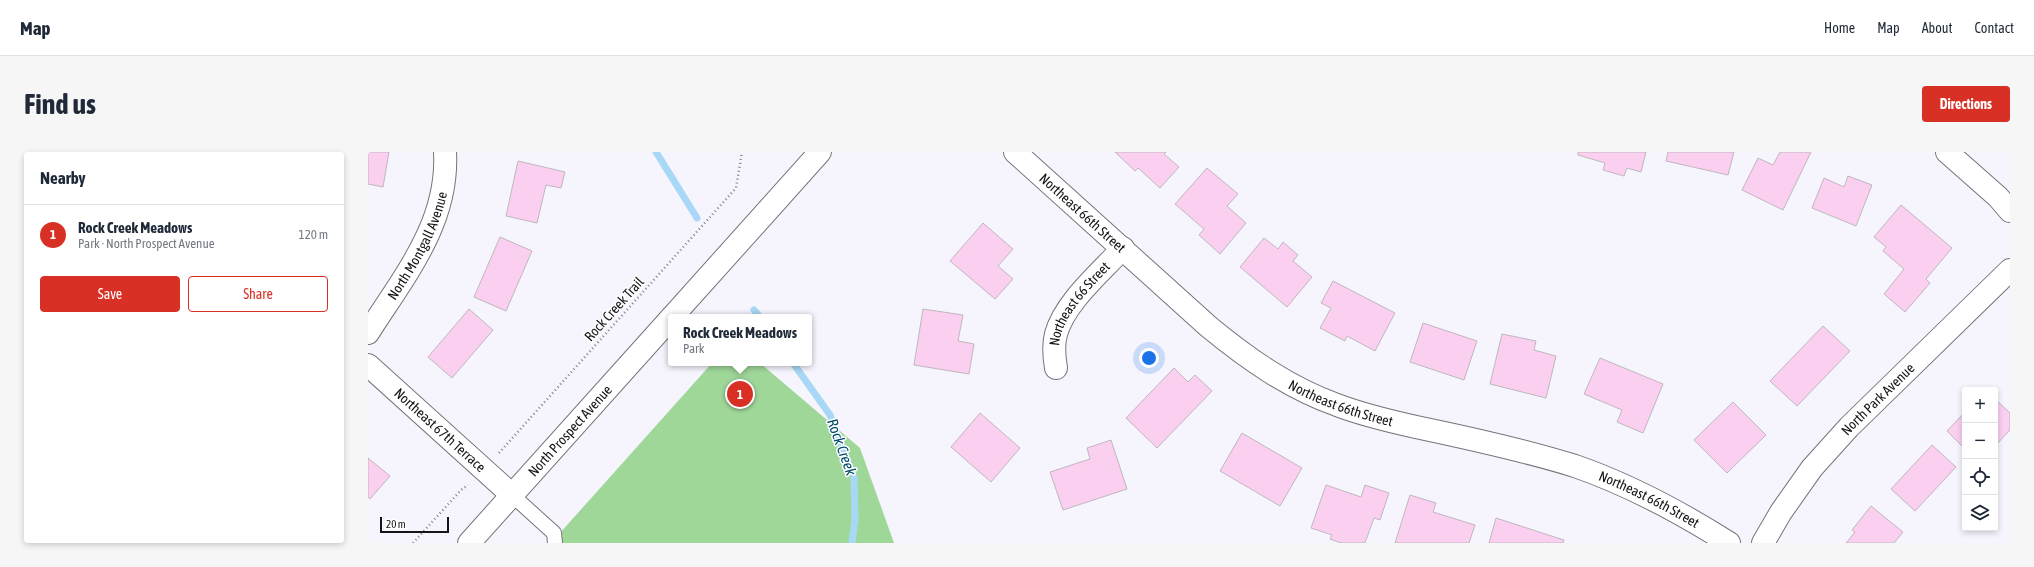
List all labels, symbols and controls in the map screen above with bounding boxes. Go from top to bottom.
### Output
text: Map [20,17,51,39]
text: Home [1824,20,1855,36]
text: Map [1877,20,1900,36]
text: About [1922,20,1953,36]
text: Contact [1975,20,2014,36]
button: Directions [1922,86,2010,122]
text: Find us [24,88,96,120]
text: Nearby [40,168,86,188]
street label: Northeast 66th Street [1036,170,1129,256]
street label: North Montgall Avenue [384,190,450,303]
text: Rock Creek Meadows [78,219,192,236]
text: 1 [50,227,56,242]
text: 120 m [299,227,328,242]
text: Park · North Prospect Avenue [78,236,215,251]
street label: Northeast 66 Street [1046,259,1113,347]
street label: Rock Creek Trail [581,273,647,344]
button: Save [40,276,180,312]
button: Share [188,276,328,312]
popup [668,314,812,366]
text: Rock Creek Meadows [683,324,797,341]
text: Park [683,341,705,356]
your location [1139,348,1159,368]
street label: North Park Avenue [1838,360,1918,438]
street label: Northeast 66th Street [1286,376,1395,429]
pin: 1 [727,379,753,409]
street label: North Prospect Avenue [525,382,615,480]
street label: Northeast 67th Terrace [391,385,489,475]
map controls [1962,387,1998,531]
button: + [1962,387,1998,423]
water label: Rock Creek [824,416,860,478]
button: − [1962,423,1998,459]
button: locate [1962,459,1998,495]
street label: Northeast 66th Street [1597,468,1702,531]
button: layers [1962,495,1998,531]
scale bar [380,515,449,534]
text: 20 m [386,518,406,530]

